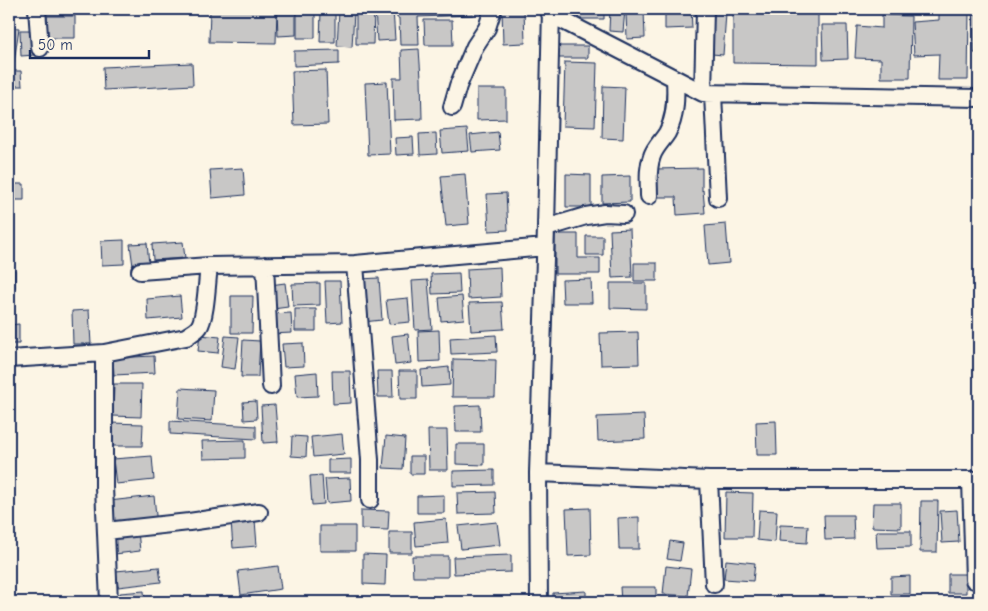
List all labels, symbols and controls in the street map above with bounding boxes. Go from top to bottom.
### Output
scale bar [30,28,149,60]
text: 50 m [38,36,73,54]

